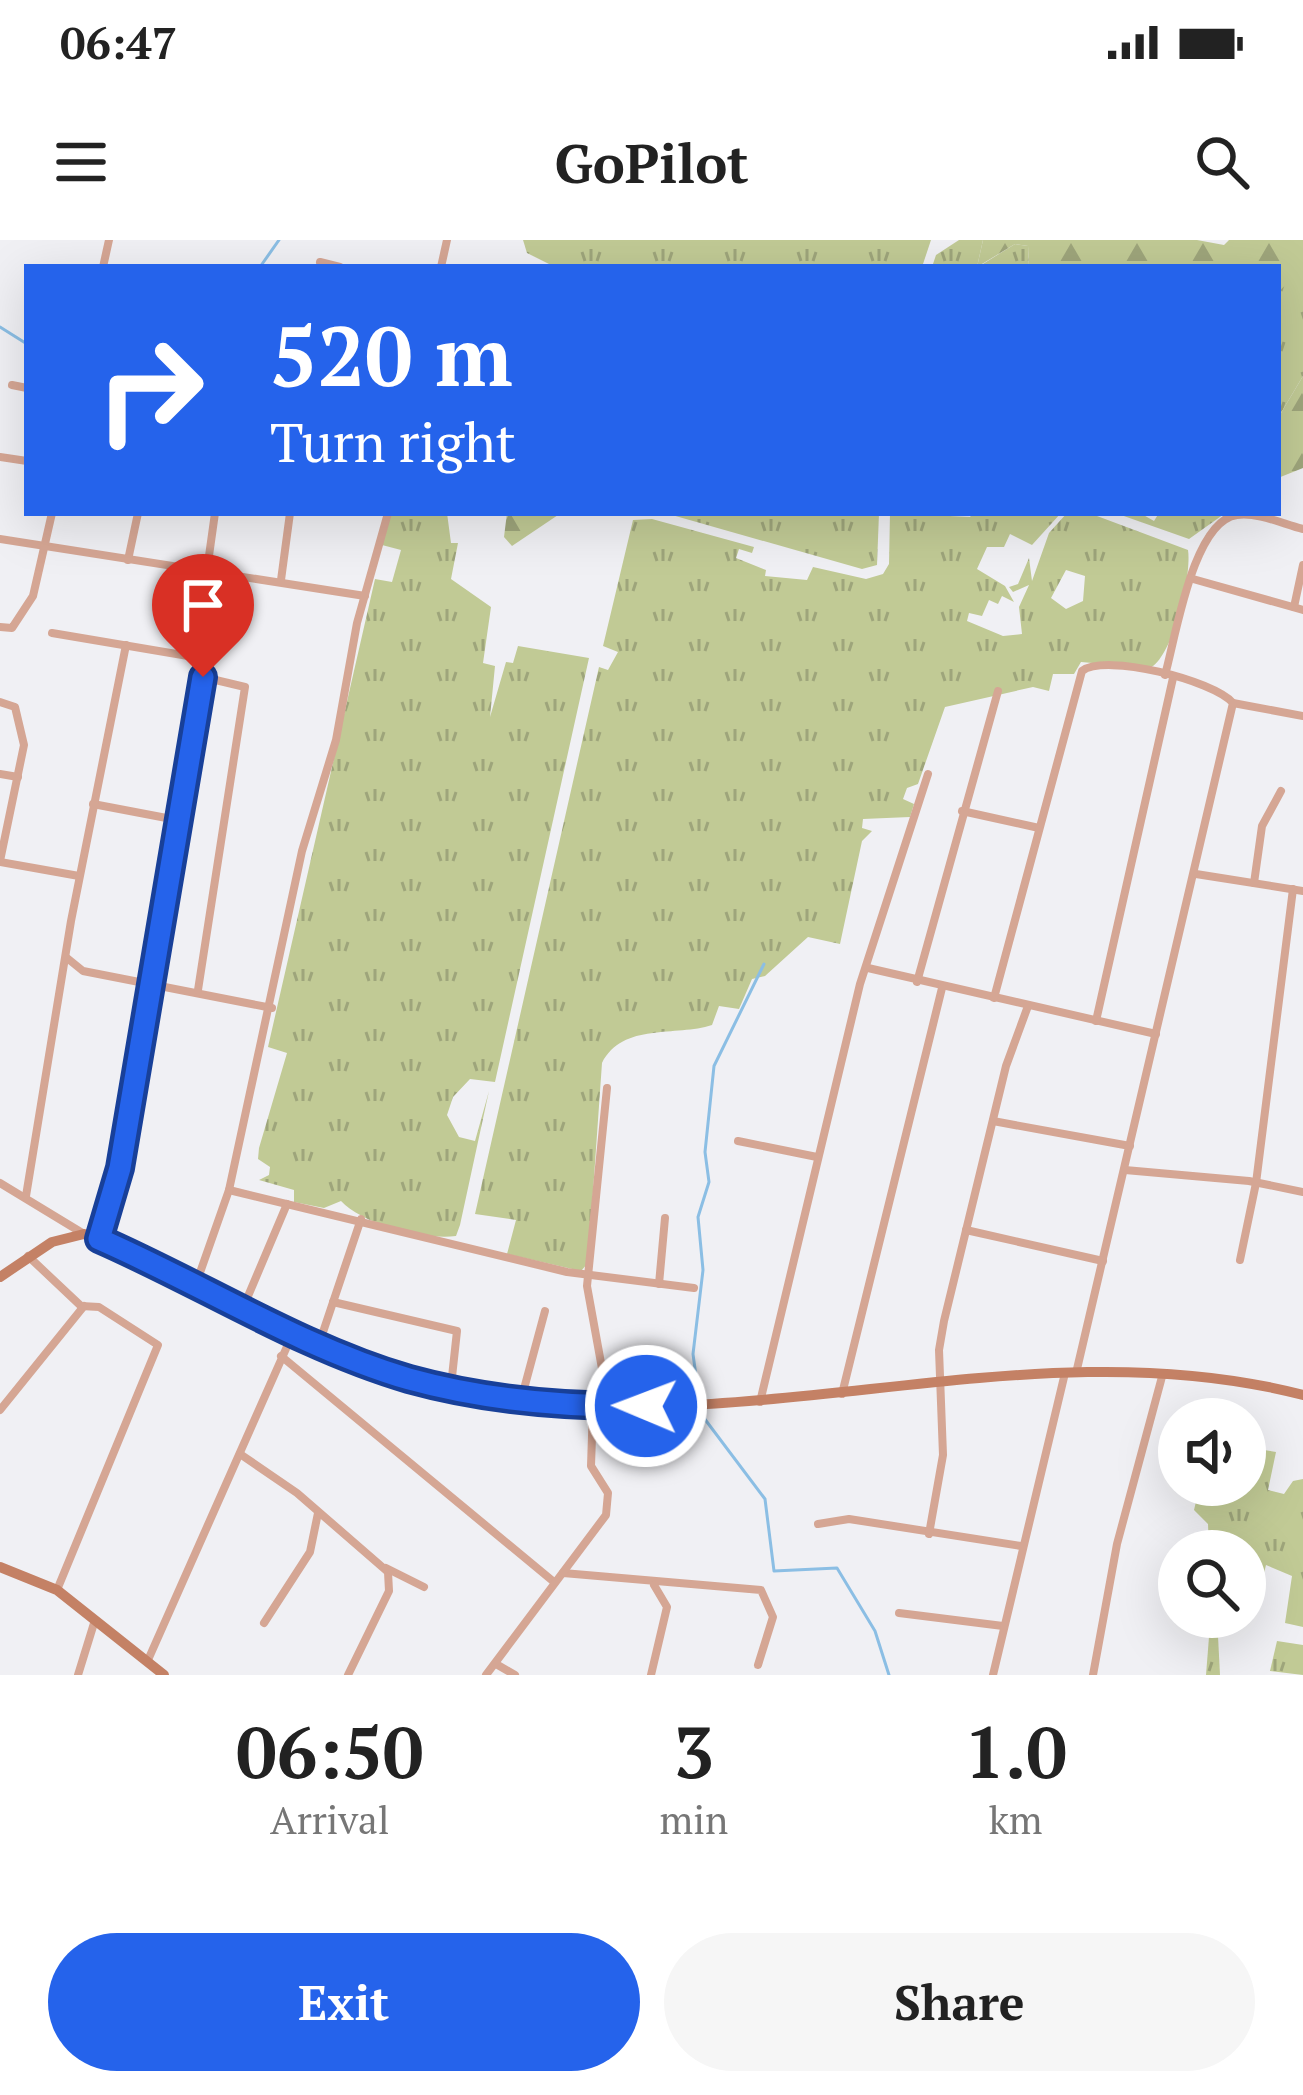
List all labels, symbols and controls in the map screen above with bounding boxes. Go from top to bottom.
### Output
text: 06:47 [60,12,177,72]
text: GoPilot [554,127,749,198]
icon: menu [48,129,114,195]
icon: search [1189,129,1255,195]
text: 520 m [270,299,513,410]
icon: right [72,312,228,468]
text: Turn right [270,406,516,477]
pin [152,554,254,677]
icon: arrive [170,572,236,638]
position arrow [583,1343,709,1469]
map controls [1158,1398,1266,1638]
button: sound [1158,1398,1266,1506]
button: search [1158,1530,1266,1638]
text: 06:50 [236,1703,424,1799]
text: 3 [674,1703,714,1799]
text: 1.0 [964,1703,1067,1799]
text: Arrival [270,1793,390,1845]
text: min [660,1793,728,1845]
text: km [989,1793,1042,1845]
button: Exit [48,1933,640,2071]
button: Share [664,1933,1255,2071]

